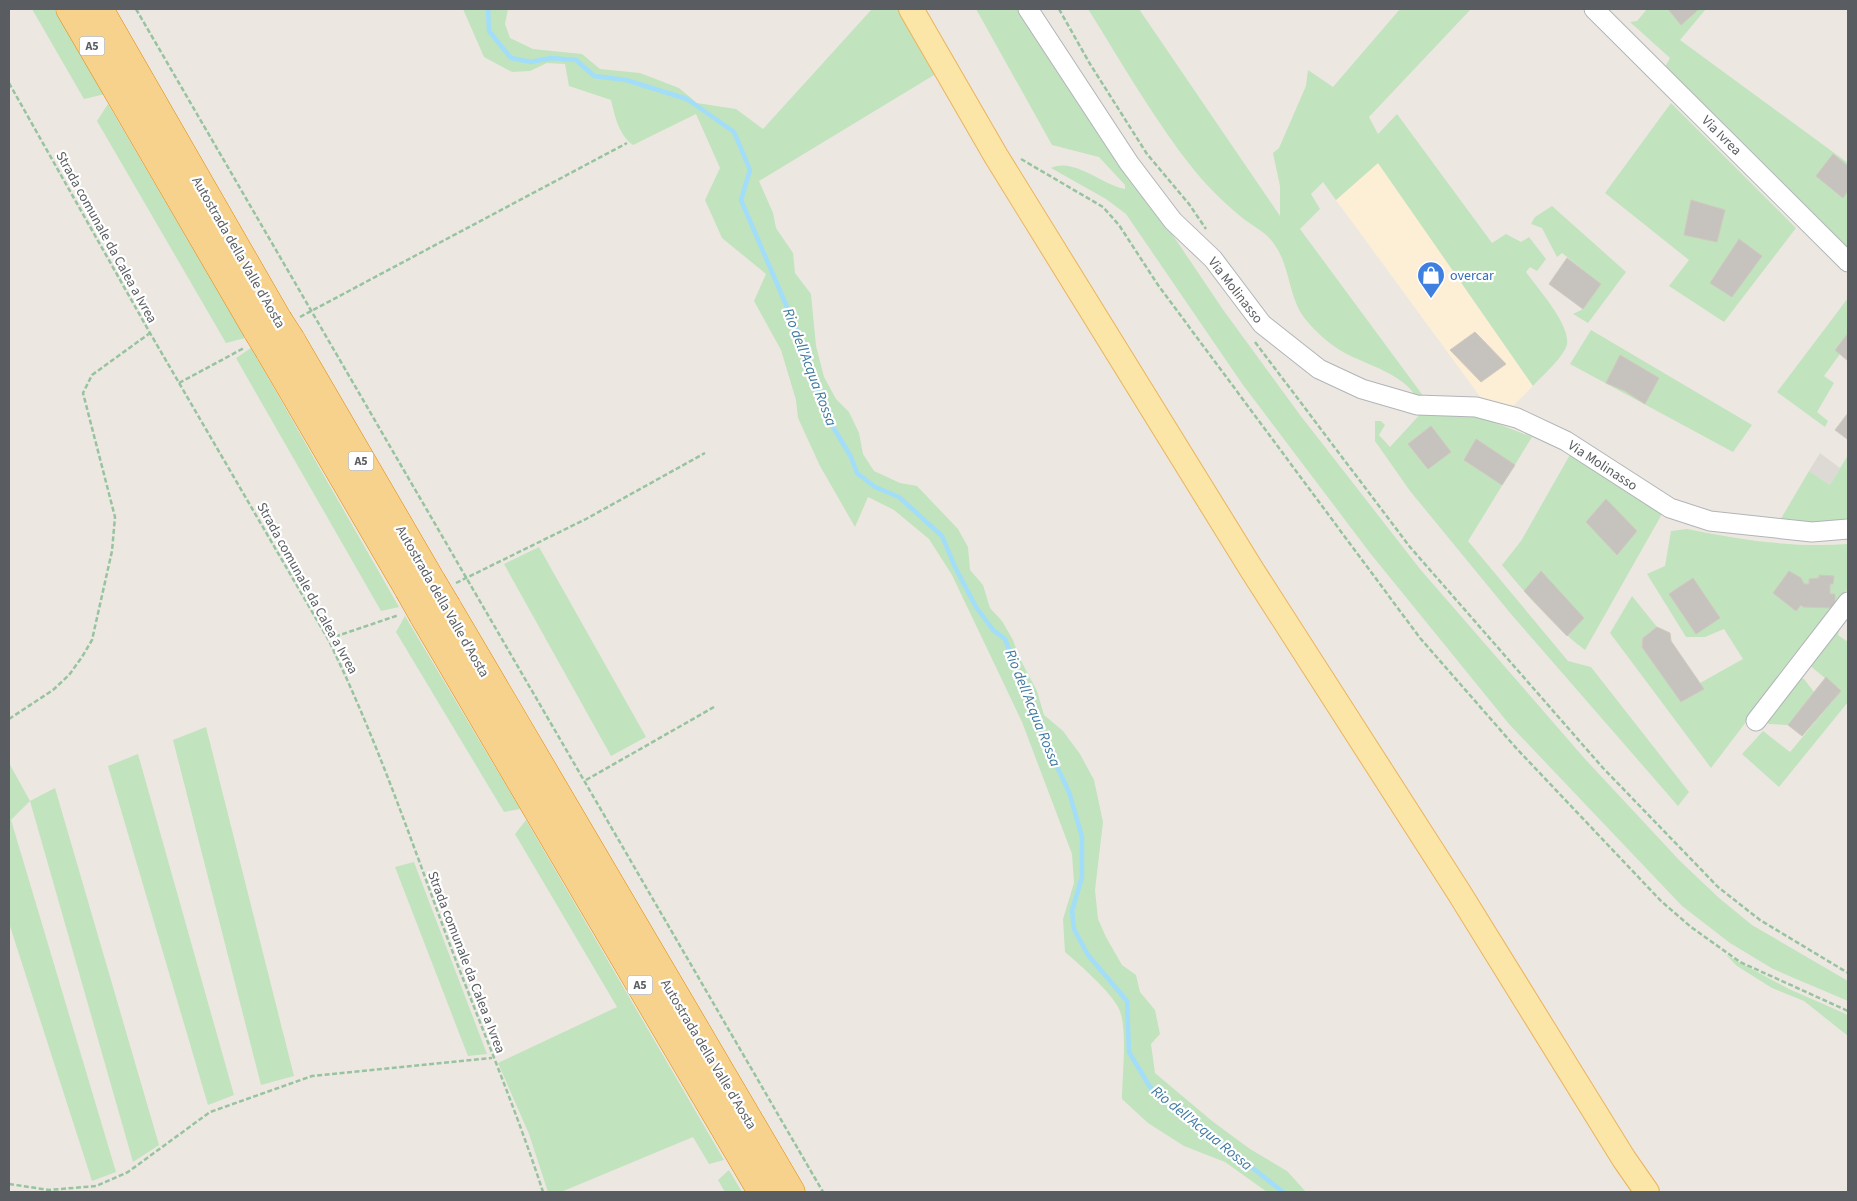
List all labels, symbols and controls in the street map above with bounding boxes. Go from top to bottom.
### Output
road number: A5 [80,36,104,56]
street label: Via Ivrea [1697,111,1746,160]
street label: Strada comunale da Calea a Ivrea [50,148,162,327]
street label: Autostrada della Valle d'Aosta [186,173,290,332]
street label: Via Molinasso [1203,253,1268,328]
shop icon: overcar [1416,260,1446,299]
place label: overcar [1450,266,1494,286]
water label: Rio dell'Acqua Rossa [777,305,842,429]
street label: Via Molinasso [1564,436,1641,496]
road number: A5 [348,452,374,471]
street label: Strada comunale da Calea a Ivrea [251,499,363,678]
street label: Autostrada della Valle d'Aosta [390,522,494,681]
water label: Rio dell'Acqua Rossa [999,646,1066,770]
street label: Strada comunale da Calea a Ivrea [422,868,510,1056]
road number: A5 [628,976,652,994]
street label: Autostrada della Valle d'Aosta [655,976,761,1133]
water label: Rio dell'Acqua Rossa [1147,1081,1257,1176]

